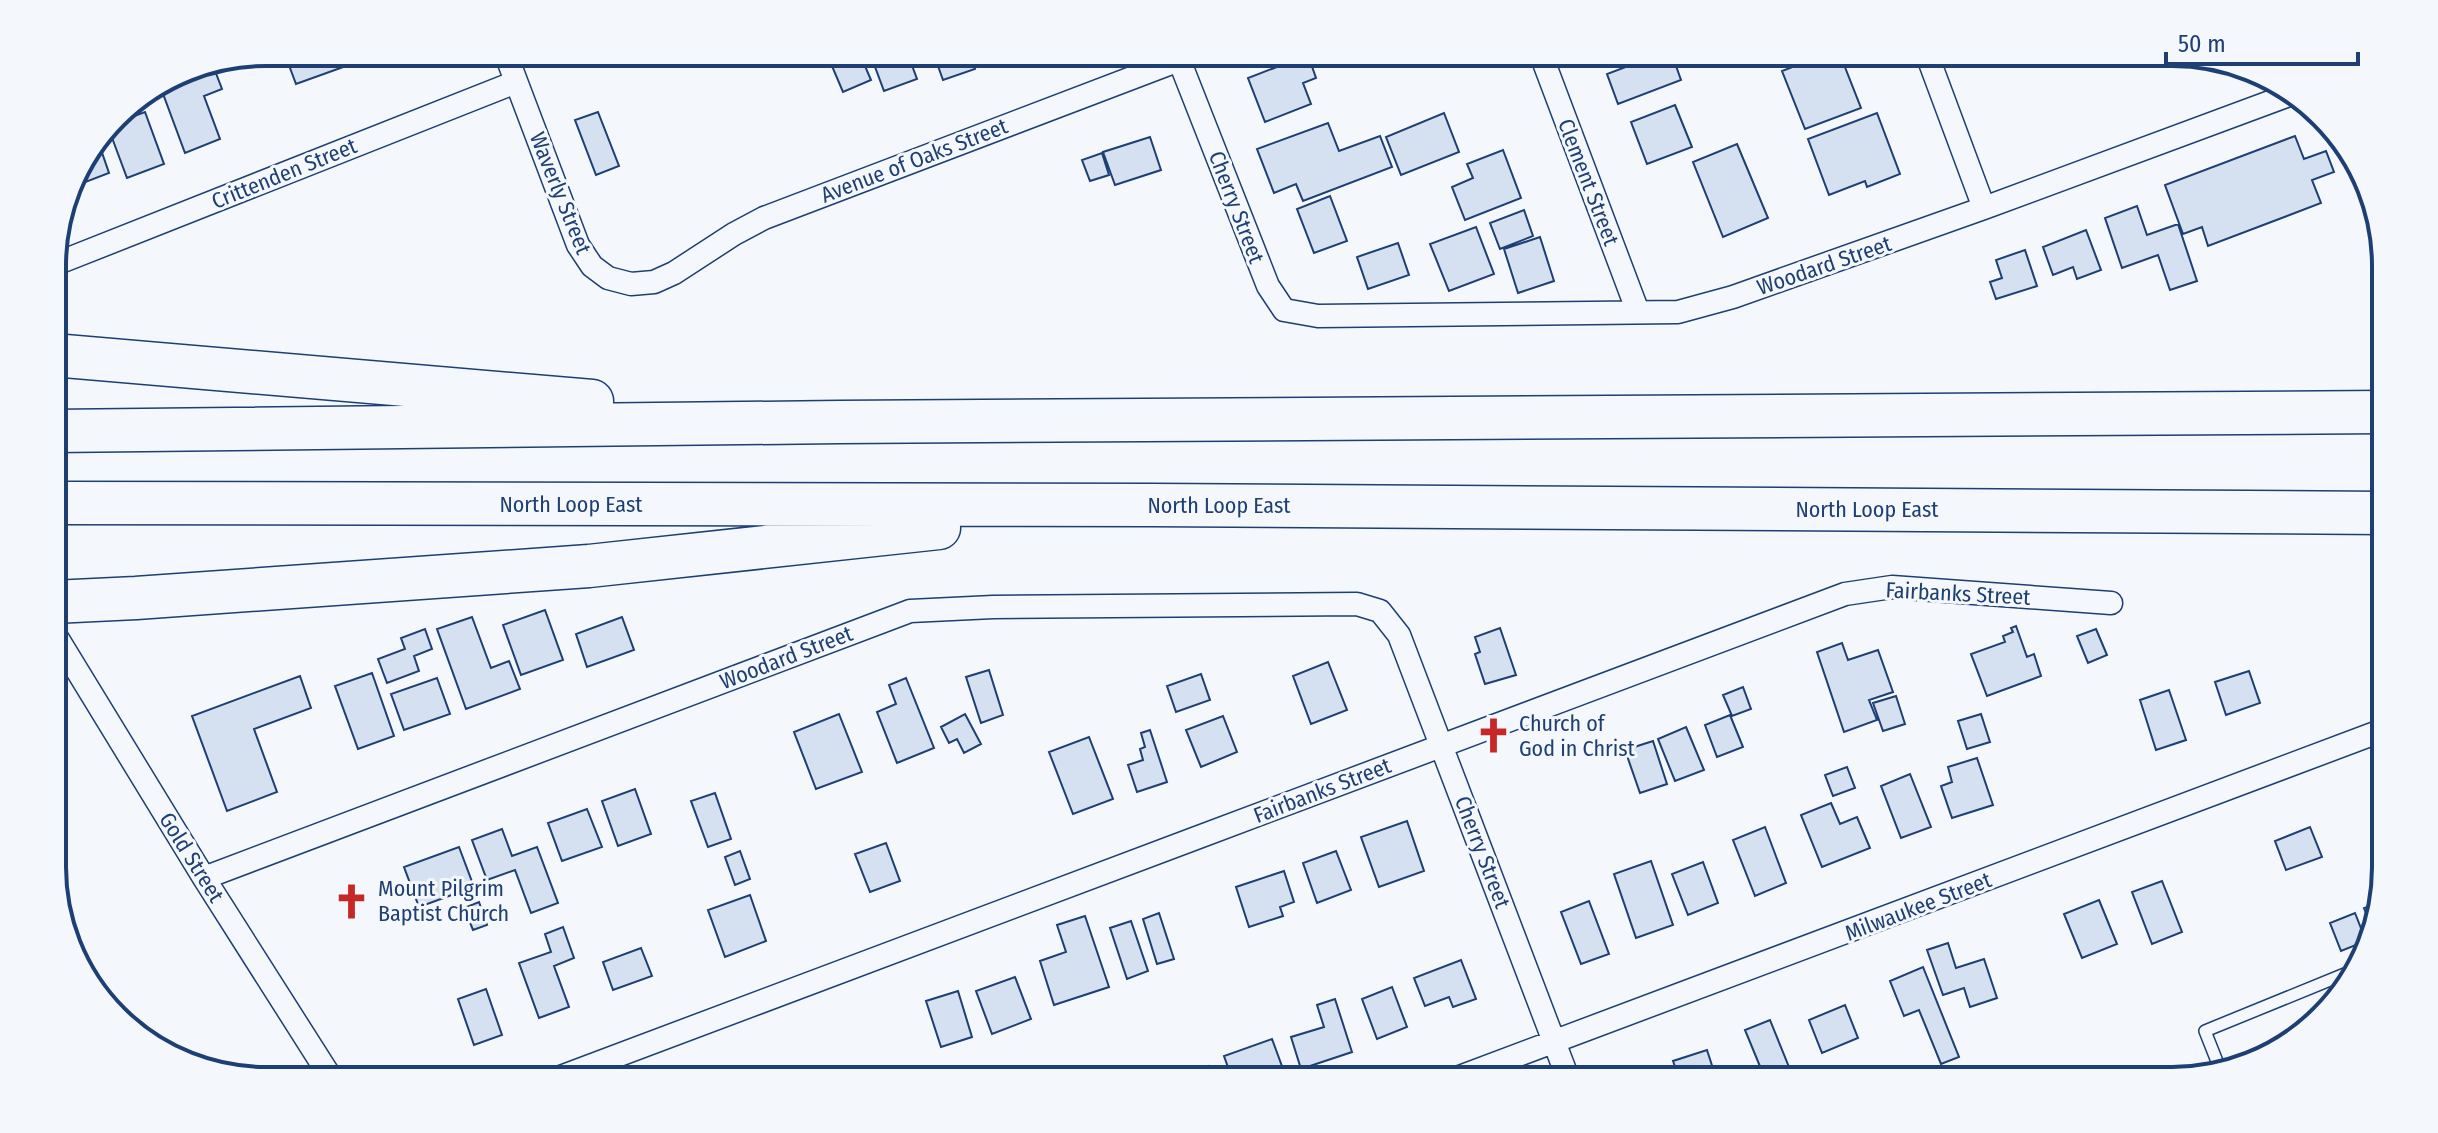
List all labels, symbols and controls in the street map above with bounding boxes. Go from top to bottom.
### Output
scale bar [2166,16,2358,66]
text: 50 m [2178,30,2226,58]
street label: Avenue of Oaks Street [817,112,1012,209]
street label: Clement Street [1552,115,1625,250]
street label: Waverly Street [524,128,598,259]
street label: Crittenden Street [208,132,361,215]
street label: Cherry Street [1203,147,1271,268]
street label: Woodard Street [1754,230,1896,301]
street label: North Loop East [499,491,643,518]
street label: North Loop East [1147,492,1291,519]
street label: North Loop East [1795,496,1939,523]
street label: Fairbanks Street [1885,576,2032,611]
street label: Woodard Street [716,619,857,695]
place label: Church of God in Christ [1519,710,1636,762]
church icon: Church of God in Christ [1474,717,1512,755]
street label: Fairbanks Street [1250,752,1395,829]
street label: Cherry Street [1449,792,1517,913]
street label: Gold Street [153,807,230,908]
street label: Milwaukee Street [1841,866,1996,947]
place label: Mount Pilgrim Baptist Church [378,875,509,927]
church icon: Mount Pilgrim Baptist Church [333,882,371,920]

